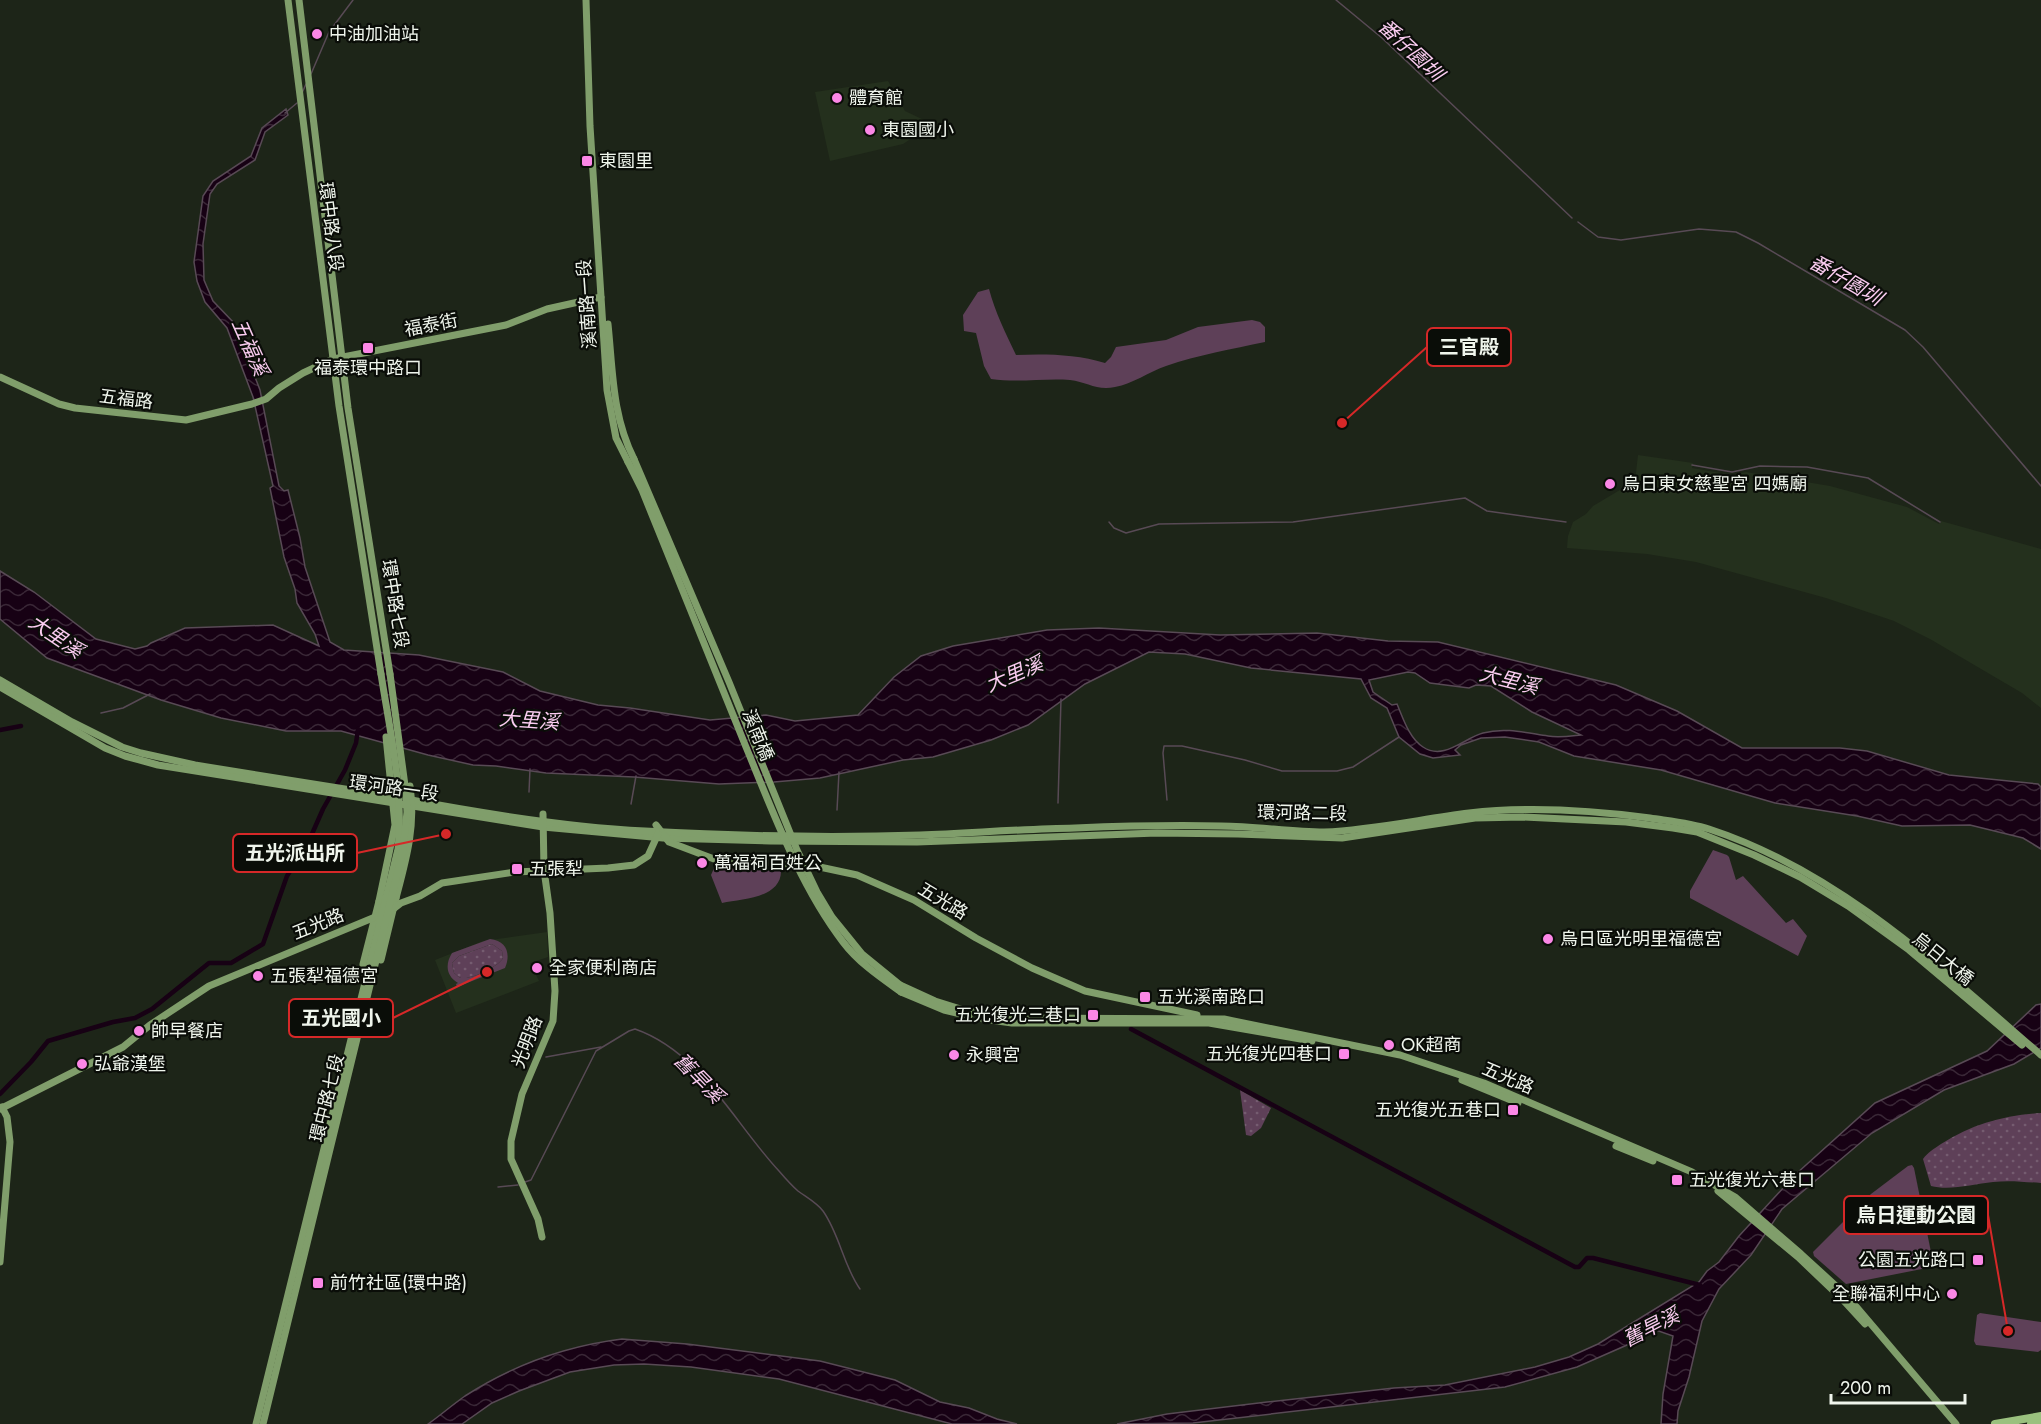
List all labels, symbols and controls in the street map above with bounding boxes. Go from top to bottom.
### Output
water label: 番仔園圳 [1372,12,1452,90]
place label: 中油加油站 [329,21,419,47]
marker: 中油加油站 [310,27,324,41]
place label: 體育館 [849,85,903,111]
marker: 體育館 [830,91,844,105]
place label: 東園國小 [882,117,954,143]
marker: 東園國小 [863,123,877,137]
place label: 東園里 [599,148,653,174]
marker: 東園里 [580,154,594,168]
street label: 環中路八段 [313,181,349,273]
water label: 番仔園圳 [1804,248,1890,314]
street label: 溪南路一段 [571,258,603,350]
street label: 福泰街 [402,307,460,343]
water label: 五福溪 [224,314,276,383]
callout: 三官殿 [1427,328,1511,366]
text: 三官殿 [1439,333,1499,362]
marker: 福泰環中路口 [361,341,375,355]
place label: 福泰環中路口 [314,355,422,381]
street label: 五福路 [98,383,154,415]
place label: 烏日東女慈聖宮 四媽廟 [1622,471,1807,497]
marker: 烏日東女慈聖宮 四媽廟 [1603,477,1617,491]
street label: 環中路七段 [375,558,415,650]
water label: 大里溪 [23,608,91,667]
water label: 大里溪 [981,648,1050,700]
water label: 大里溪 [1476,659,1544,703]
water label: 大里溪 [498,704,563,737]
street label: 溪南橋 [736,705,780,765]
street label: 環河路一段 [348,769,440,807]
street label: 環河路二段 [1257,799,1347,827]
callout: 五光派出所 [233,834,357,872]
text: 五光派出所 [245,839,345,868]
place label: 萬福祠百姓公 [714,850,822,876]
place label: 五張犁 [529,856,583,882]
marker: 萬福祠百姓公 [695,856,709,870]
marker: 五張犁 [510,862,524,876]
street label: 五光路 [913,876,973,926]
street label: 五光路 [288,902,348,946]
place label: 烏日區光明里福德宮 [1560,926,1722,952]
street label: 烏日大橋 [1907,926,1979,992]
marker: 烏日區光明里福德宮 [1541,932,1555,946]
place label: 全家便利商店 [549,955,657,981]
marker: 全家便利商店 [530,961,544,975]
place label: 五張犁福德宮 [270,963,378,989]
marker: 五張犁福德宮 [251,969,265,983]
place label: 五光溪南路口 [1157,984,1265,1010]
marker: 五光溪南路口 [1138,990,1152,1004]
callout: 五光國小 [289,999,393,1037]
place label: 五光復光三巷口 [955,1002,1081,1028]
text: 五光國小 [301,1004,381,1033]
marker: 五光復光三巷口 [1086,1008,1100,1022]
street label: 光明路 [505,1012,549,1072]
place label: 帥早餐店 [151,1018,223,1044]
marker: 帥早餐店 [132,1024,146,1038]
place label: OK超商 [1401,1032,1461,1058]
marker: OK超商 [1382,1038,1396,1052]
place label: 五光復光四巷口 [1206,1041,1332,1067]
place label: 永興宮 [966,1042,1020,1068]
water label: 舊旱溪 [667,1047,732,1112]
marker: 五光復光四巷口 [1337,1047,1351,1061]
marker: 永興宮 [947,1048,961,1062]
place label: 弘爺漢堡 [94,1051,166,1077]
street label: 環中路七段 [303,1051,351,1145]
street label: 五光路 [1478,1055,1538,1101]
marker: 弘爺漢堡 [75,1057,89,1071]
place label: 五光復光五巷口 [1375,1097,1501,1123]
marker: 五光復光五巷口 [1506,1103,1520,1117]
place label: 五光復光六巷口 [1689,1167,1815,1193]
marker: 五光復光六巷口 [1670,1173,1684,1187]
callout: 烏日運動公園 [1844,1196,1988,1234]
text: 烏日運動公園 [1856,1201,1976,1230]
place label: 公園五光路口 [1858,1247,1966,1273]
marker: 公園五光路口 [1971,1253,1985,1267]
place label: 前竹社區(環中路) [330,1270,467,1296]
marker: 前竹社區(環中路) [311,1276,325,1290]
place label: 全聯福利中心 [1832,1281,1940,1307]
marker: 全聯福利中心 [1945,1287,1959,1301]
water label: 舊旱溪 [1618,1300,1687,1354]
scale bar [1831,1367,1964,1405]
text: 200 m [1840,1375,1891,1401]

